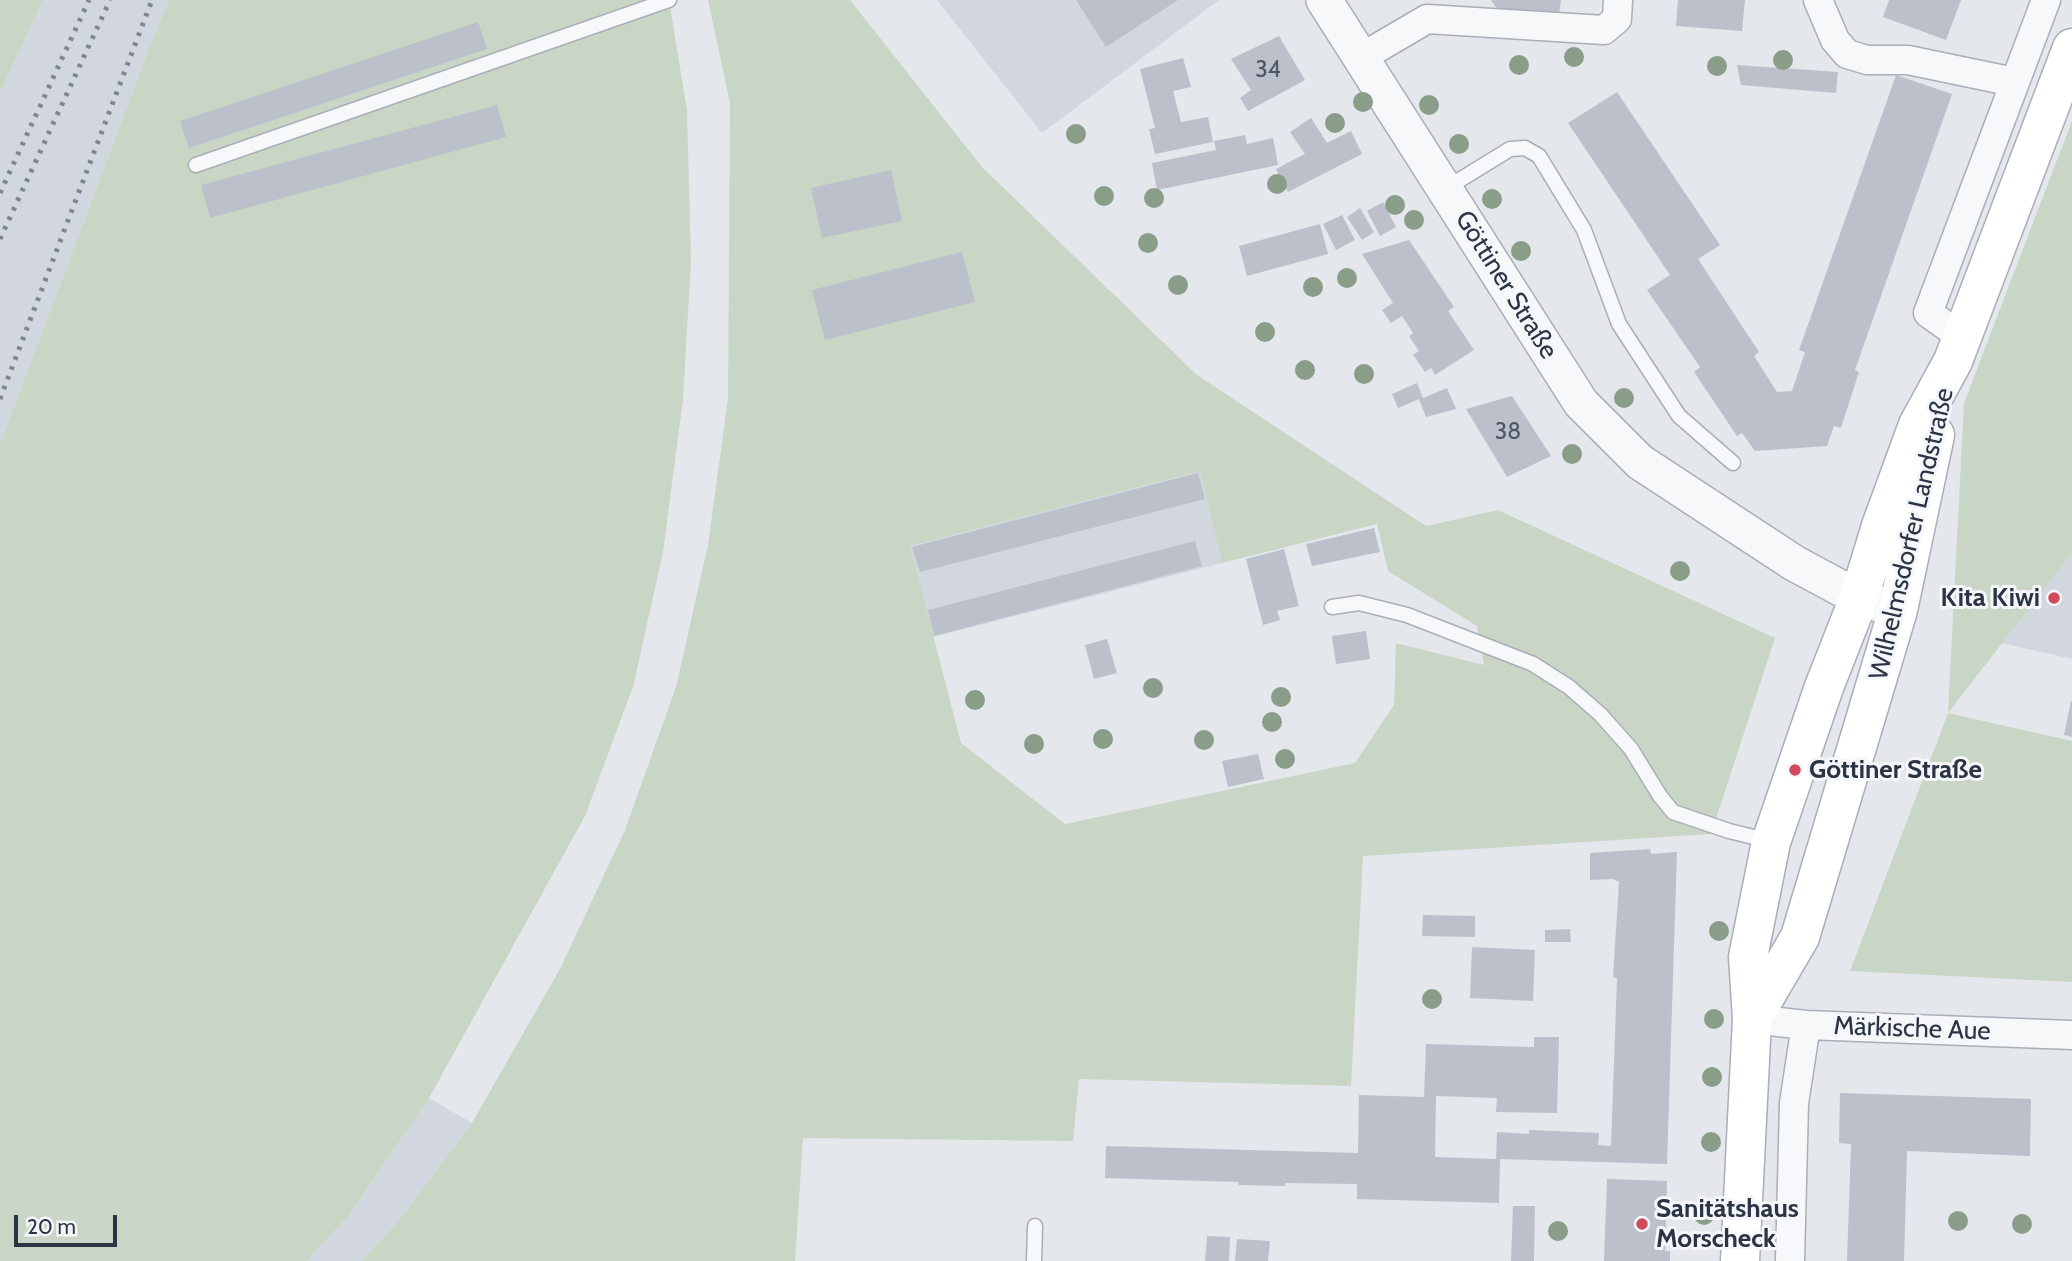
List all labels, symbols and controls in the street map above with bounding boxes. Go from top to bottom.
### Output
house number: 34 [1255,56,1281,84]
street label: Göttiner Straße [1448,205,1564,365]
street label: Wilhelmsdorfer Landstraße [1863,385,1961,683]
house number: 38 [1495,418,1521,446]
place label: Kita Kiwi [1941,582,2040,614]
marker: Kita Kiwi [2046,590,2062,606]
place label: Göttiner Straße [1809,754,1982,786]
marker: Göttiner Straße [1787,762,1803,778]
street label: Märkische Aue [1833,1011,1991,1047]
place label: Sanitätshaus Morscheck [1656,1193,1799,1254]
scale bar [18,1202,121,1246]
text: 20 m [27,1214,76,1239]
marker: Sanitätshaus Morscheck [1634,1216,1650,1232]

